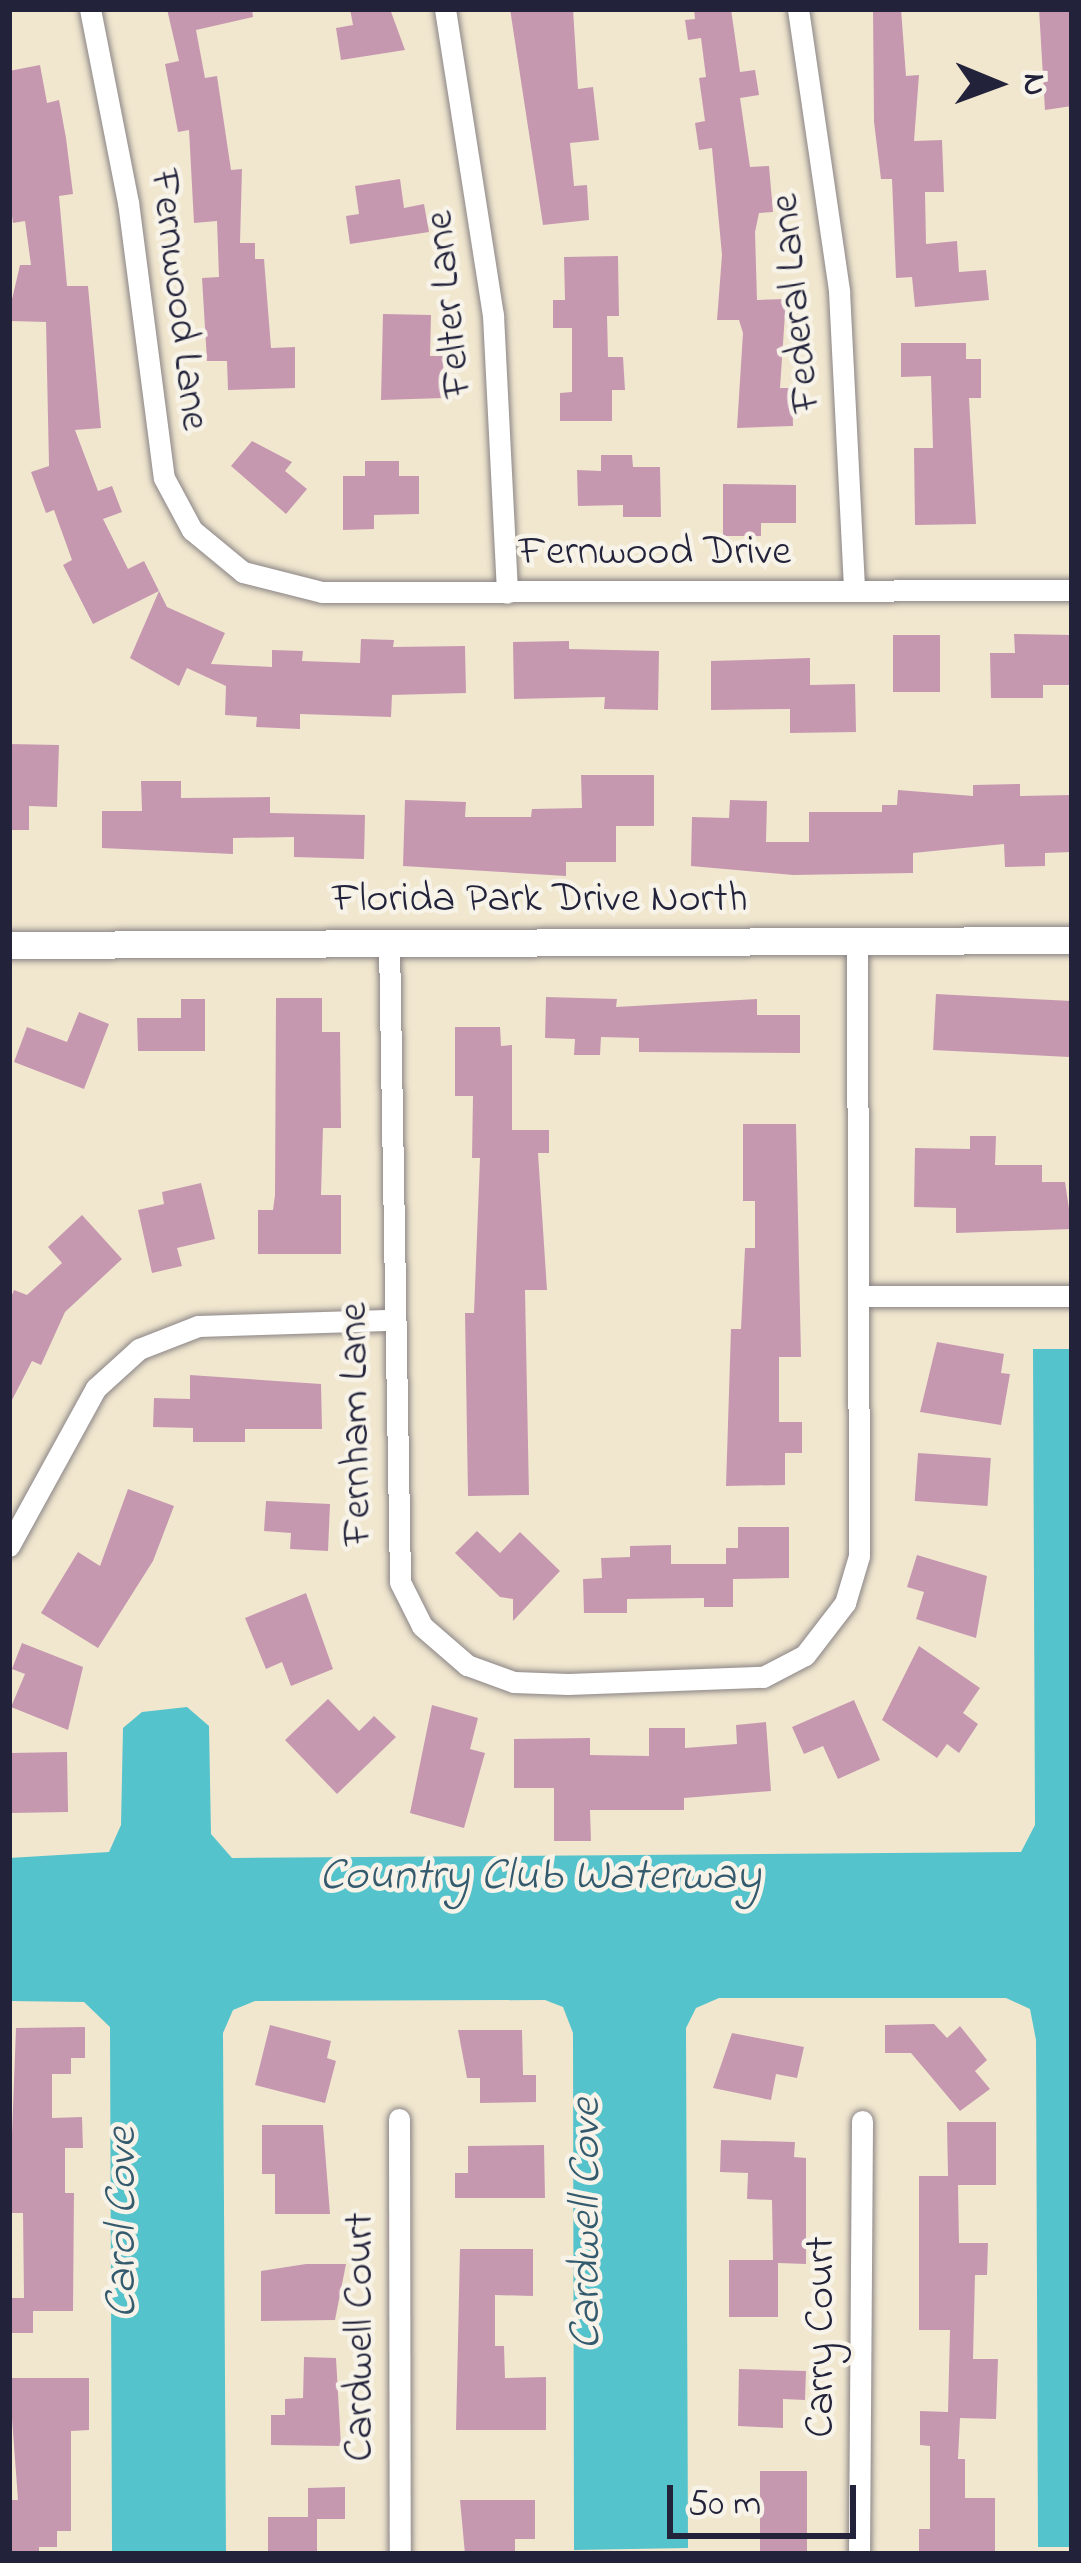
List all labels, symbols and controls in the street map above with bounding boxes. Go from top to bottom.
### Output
north arrow [937,24,1057,144]
text: N [1009,73,1057,96]
street label: Fernwood Lane [137,167,219,433]
street label: Federal Lane [760,191,834,415]
street label: Felter Lane [415,208,485,400]
street label: Fernwood Drive [519,528,791,578]
street label: Florida Park Drive North [332,875,748,925]
street label: Fernham Lane [330,1302,384,1546]
water label: Country Club Waterway [319,1851,761,1905]
water label: Cardwell Cove [561,2098,615,2350]
water label: Carol Cove [97,2128,151,2318]
street label: Cardwell Court [336,2212,386,2462]
street label: Carry Court [797,2236,847,2438]
scale bar [673,2461,862,2535]
text: 50 m [688,2479,761,2532]

